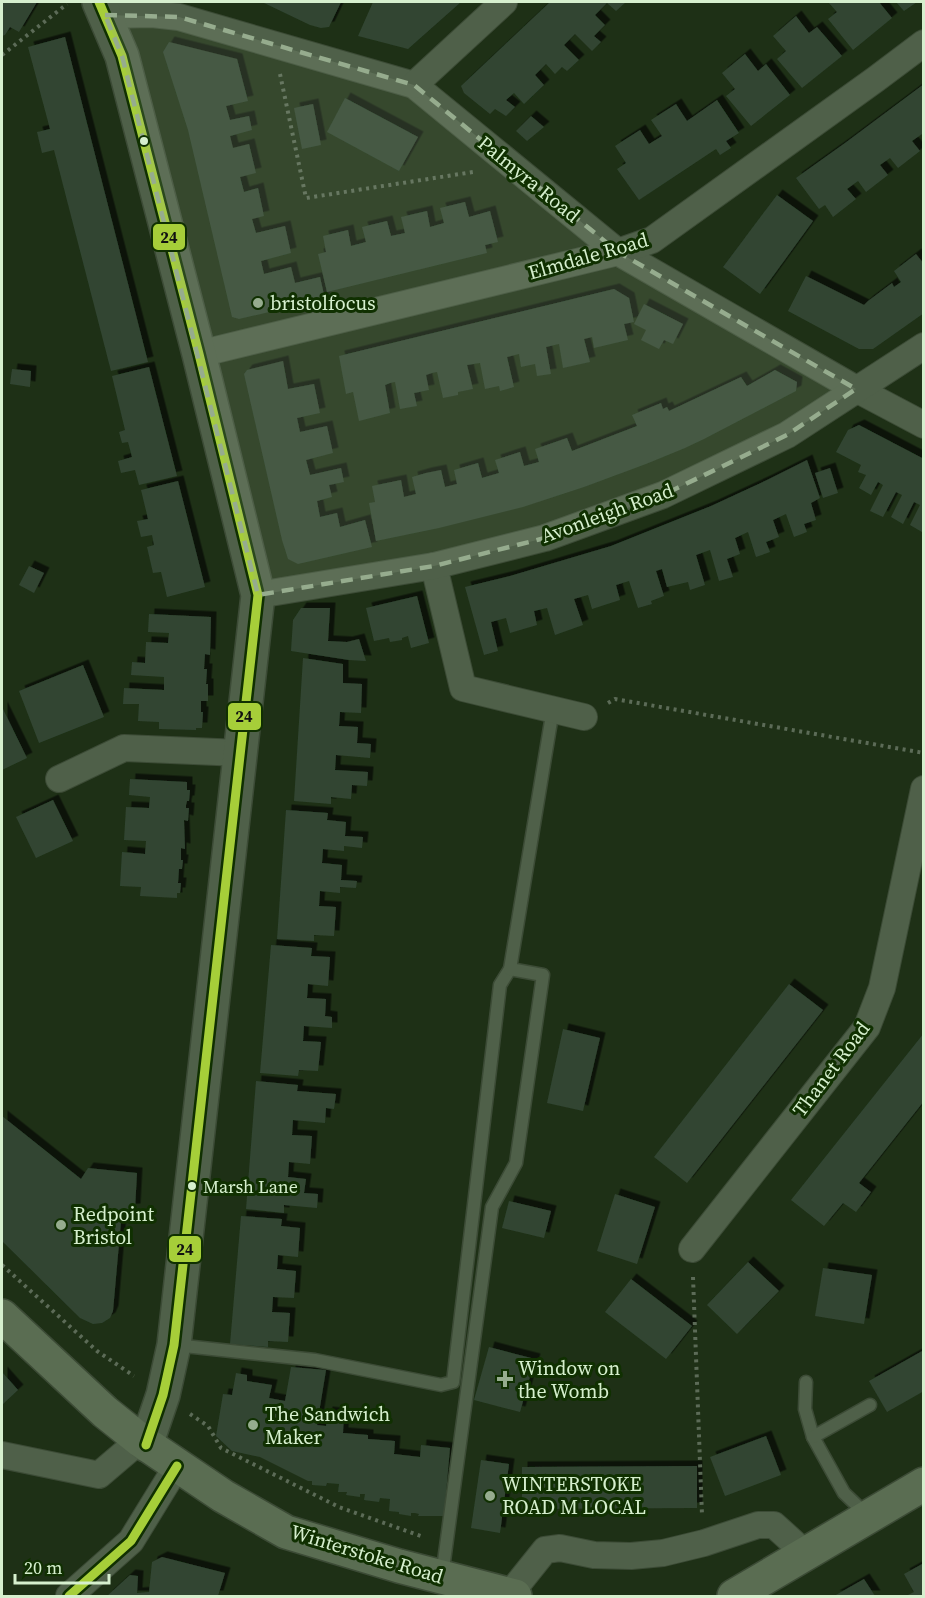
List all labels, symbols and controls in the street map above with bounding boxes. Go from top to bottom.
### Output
street label: Palmyra Road [472,129,586,229]
unlabelled marker [138,135,150,147]
line badge: 24 [152,223,186,251]
street label: Elmdale Road [525,225,652,286]
text: 24 [160,226,178,248]
place label: bristolfocus [270,289,376,317]
marker: bristolfocus [251,296,265,310]
street label: Avonleigh Road [537,476,678,550]
line badge: 24 [227,702,262,731]
text: 24 [235,705,253,727]
street label: Thanet Road [786,1015,877,1123]
place label: Marsh Lane [203,1174,298,1199]
marker: Marsh Lane [186,1180,198,1192]
place label: Redpoint Bristol [73,1200,155,1251]
marker: Redpoint Bristol [54,1218,68,1232]
line badge: 24 [168,1235,202,1263]
text: 24 [176,1238,194,1260]
place label: Window on the Womb [518,1354,620,1405]
marker: Window on the Womb [496,1370,514,1388]
place label: The Sandwich Maker [265,1400,390,1451]
marker: The Sandwich Maker [246,1418,260,1432]
place label: WINTERSTOKE ROAD M LOCAL [502,1470,646,1521]
marker: WINTERSTOKE ROAD M LOCAL [483,1489,497,1503]
street label: Winterstoke Road [287,1517,447,1591]
scale bar [15,1547,110,1585]
text: 20 m [24,1555,62,1580]

